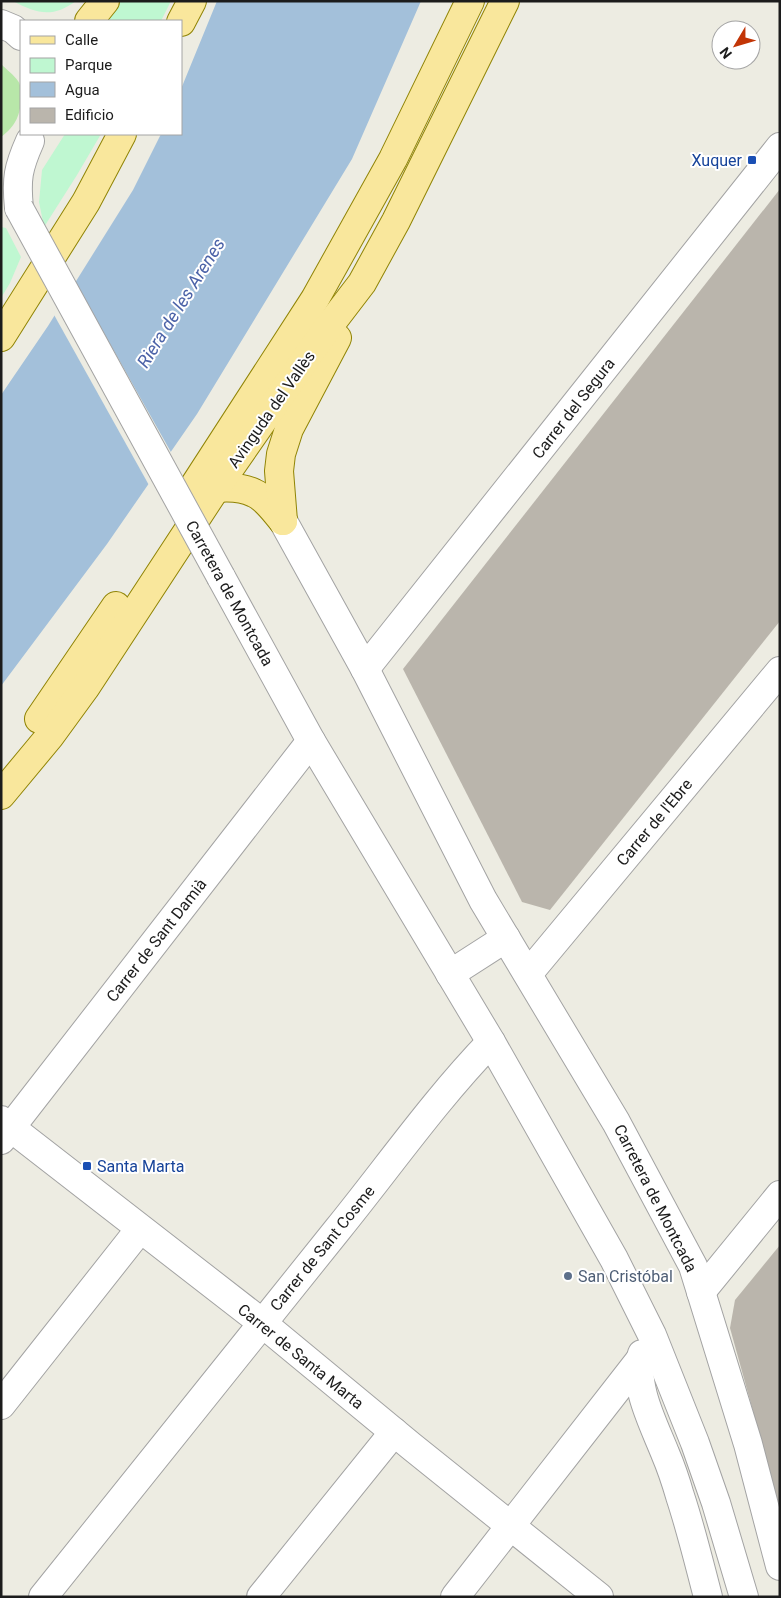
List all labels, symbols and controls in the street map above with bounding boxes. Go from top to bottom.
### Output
legend [20,20,182,135]
north arrow [711,20,761,70]
text: Calle [65,31,98,49]
text: N [716,44,735,62]
text: Parque [65,56,112,74]
text: Agua [65,81,100,99]
text: Edificio [65,106,114,124]
place label: Xuquer [691,151,743,170]
marker: Xuquer [746,154,758,166]
water label: Riera de les Arenes [132,234,229,371]
street label: Avinguda del Vallès [224,347,319,471]
street label: Carrer del Segura [528,354,619,462]
street label: Carretera de Montcada [182,517,277,669]
street label: Carrer de l'Ebre [612,775,696,870]
street label: Carrer de Sant Damià [102,875,210,1006]
street label: Carretera de Montcada [610,1121,701,1275]
place label: Santa Marta [97,1157,184,1176]
marker: Santa Marta [81,1160,93,1172]
street label: Carrer de Sant Cosme [266,1182,379,1315]
place label: San Cristóbal [578,1267,673,1286]
marker: San Cristóbal [562,1270,574,1282]
street label: Carrer de Santa Marta [234,1300,367,1413]

